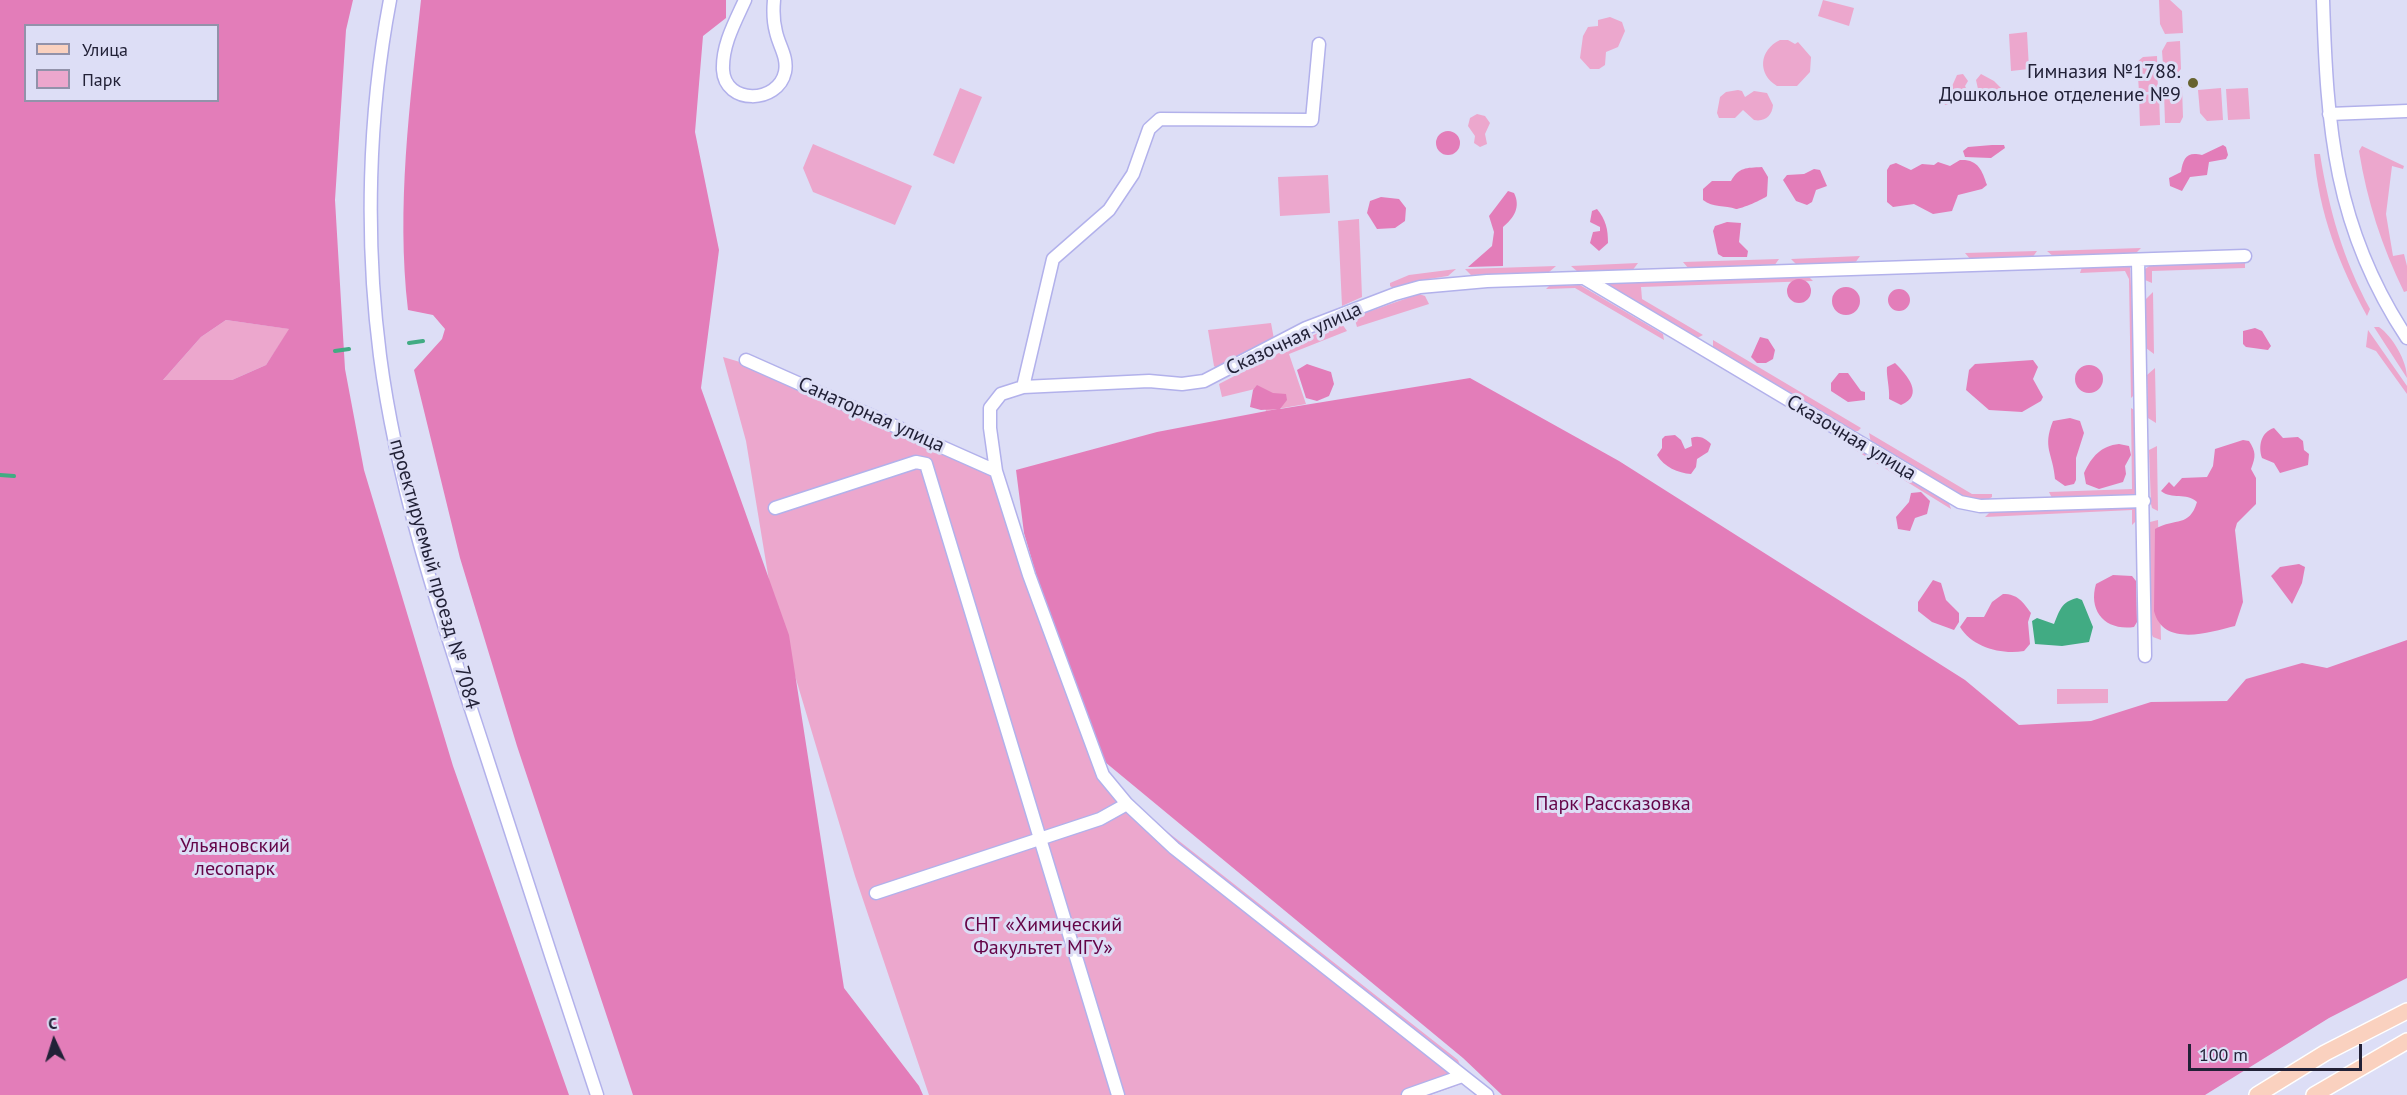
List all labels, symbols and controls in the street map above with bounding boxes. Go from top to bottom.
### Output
legend [24,24,219,102]
text: Улица [82,38,128,61]
place label: Гимназия №1788. Дошкольное отделение №9 [1939,60,2181,107]
text: Парк [82,68,121,91]
marker: Гимназия №1788. Дошкольное отделение №9 [2186,76,2200,90]
street label: Сказочная улица [1222,297,1366,381]
street label: Санаторная улица [794,372,948,458]
street label: Сказочная улица [1782,390,1920,486]
street label: проектируемый проезд № 7084 [384,436,484,712]
park label: Парк Рассказовка [1535,792,1691,816]
park label: Ульяновский лесопарк [180,834,290,881]
park label: СНТ «Химический Факультет МГУ» [964,913,1122,960]
north arrow [24,1011,84,1071]
text: С [48,1013,58,1033]
scale bar [2191,1032,2365,1070]
text: 100 m [2199,1043,2248,1066]

